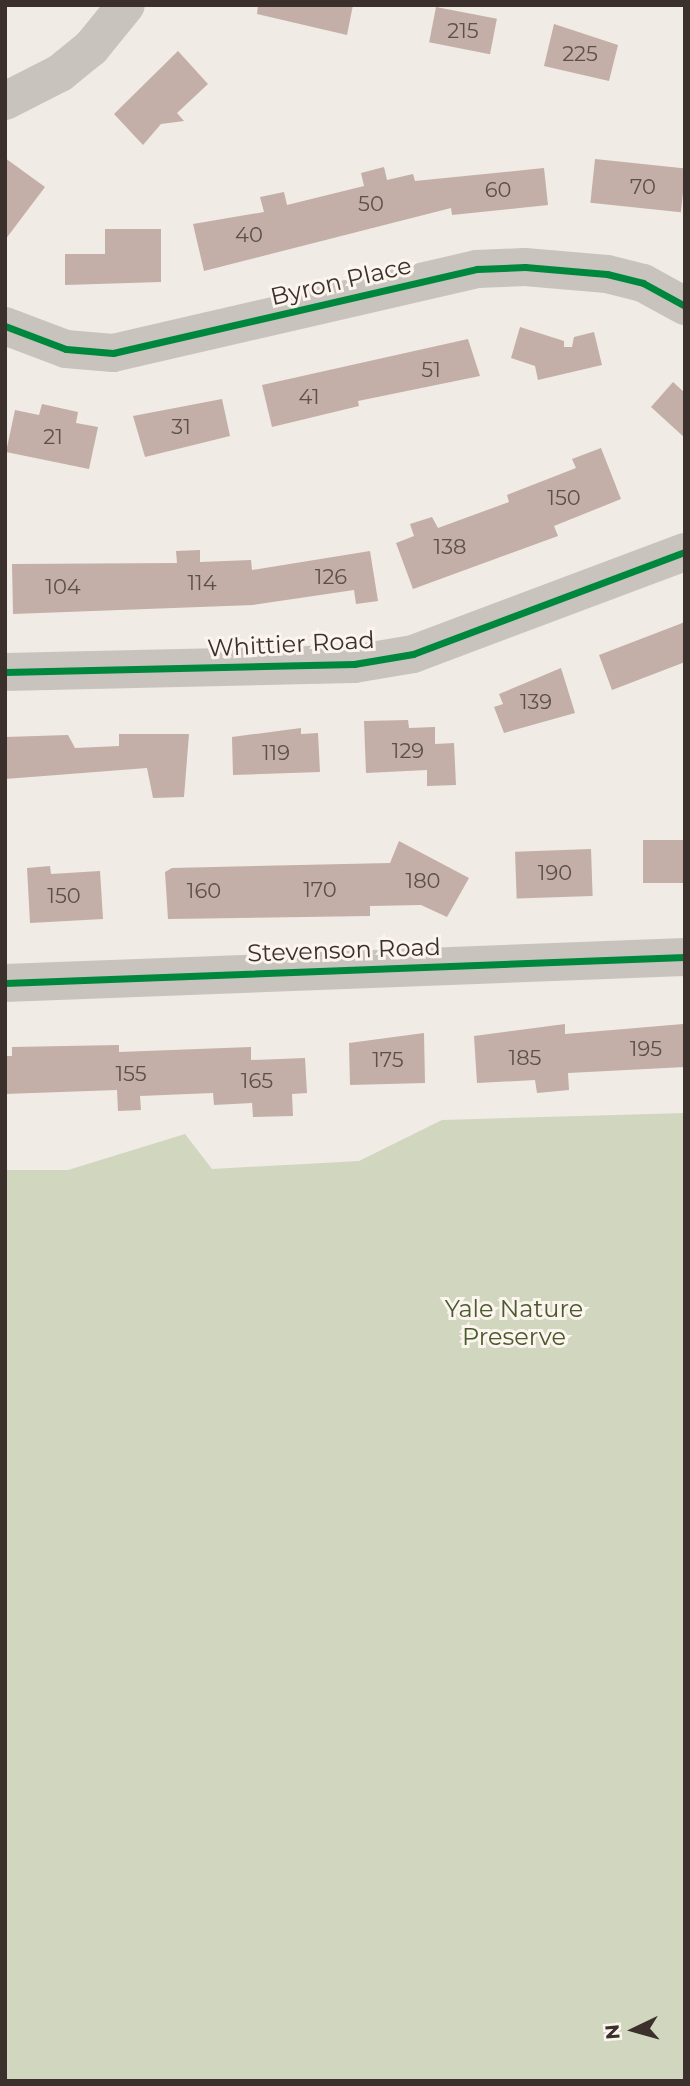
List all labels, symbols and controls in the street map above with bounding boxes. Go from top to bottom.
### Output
house number: 215 [447,18,479,44]
house number: 225 [562,41,598,67]
house number: 70 [630,174,656,200]
house number: 60 [485,177,511,203]
house number: 50 [358,191,384,217]
house number: 40 [235,222,263,248]
street label: Byron Place [268,251,414,311]
house number: 51 [421,357,441,383]
house number: 41 [299,384,319,410]
house number: 31 [171,414,191,440]
house number: 21 [43,424,63,450]
house number: 150 [547,485,581,511]
house number: 138 [434,534,466,560]
house number: 126 [315,564,347,590]
house number: 114 [187,570,217,596]
house number: 104 [45,574,81,600]
street label: Whittier Road [207,625,375,663]
house number: 139 [520,689,552,715]
house number: 129 [392,738,424,764]
house number: 119 [262,740,290,766]
house number: 190 [538,860,572,886]
house number: 180 [406,868,440,894]
house number: 170 [303,877,337,903]
house number: 160 [187,878,221,904]
house number: 150 [47,883,81,909]
street label: Stevenson Road [247,932,441,968]
house number: 195 [630,1036,662,1062]
house number: 185 [509,1045,541,1071]
house number: 175 [372,1047,404,1073]
house number: 155 [115,1061,147,1087]
house number: 165 [241,1068,273,1094]
park label: Yale Nature Preserve [445,1295,583,1351]
north arrow [599,1995,669,2065]
text: N [600,2023,625,2041]

